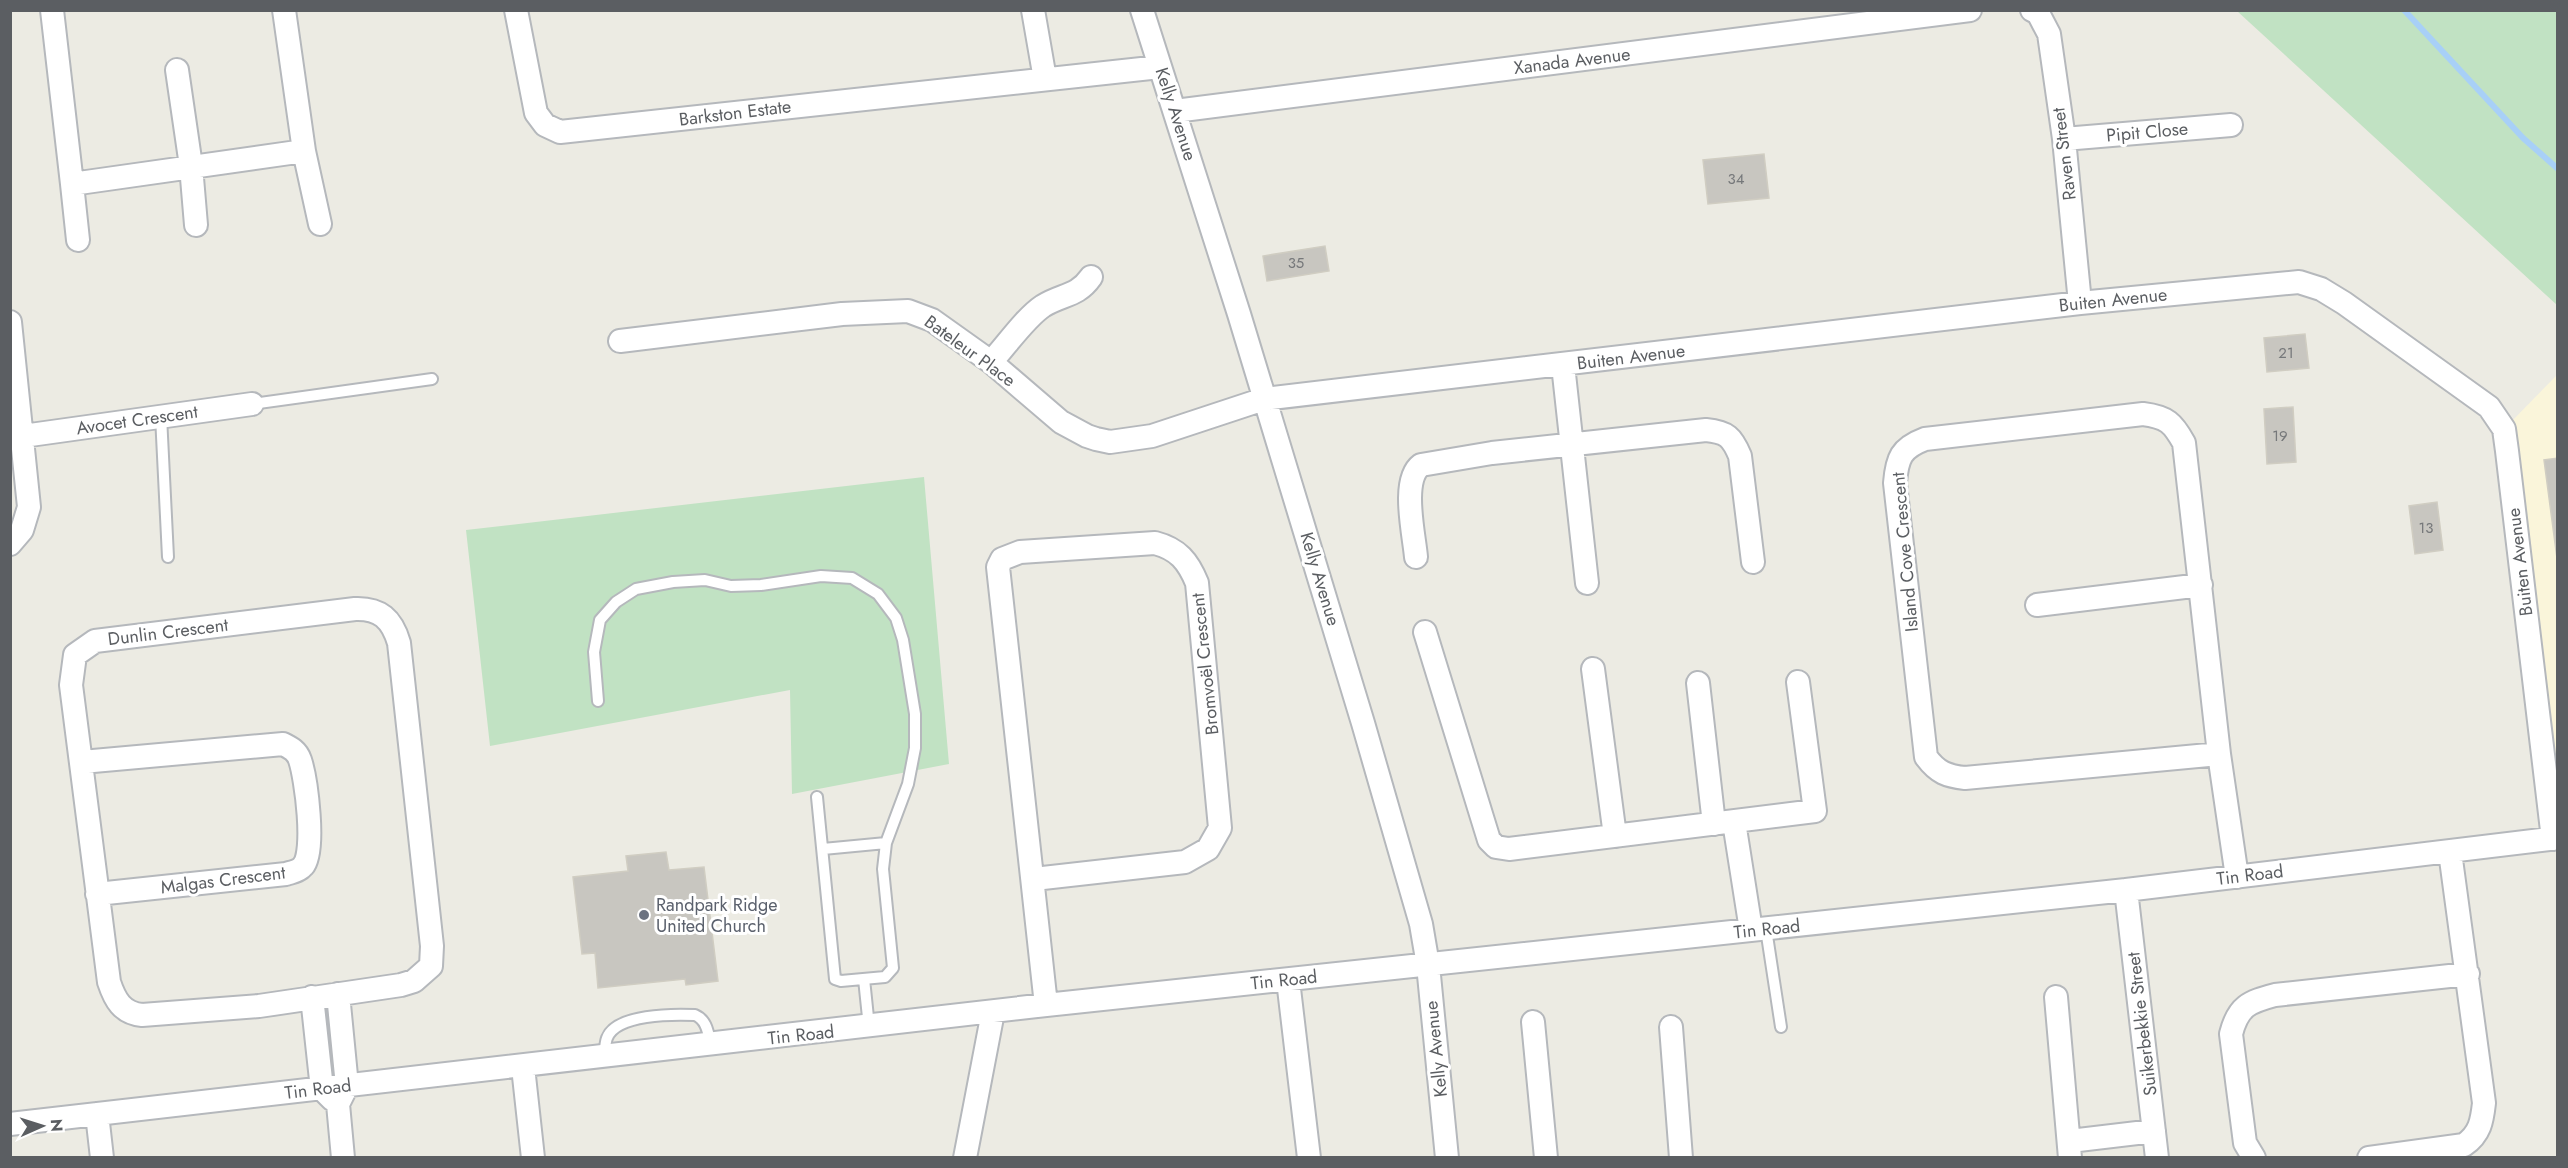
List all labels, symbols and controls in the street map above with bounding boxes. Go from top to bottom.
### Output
street label: Xanada Avenue [1512,41,1632,81]
street label: Kelly Avenue [1149,64,1203,164]
street label: Barkston Estate [677,93,793,133]
street label: Raven Street [2045,105,2083,202]
street label: Pipit Close [2105,115,2189,149]
house number: 34 [1728,168,1745,190]
house number: 35 [1288,252,1304,274]
street label: Buiten Avenue [2058,281,2168,319]
street label: Bateleur Place [919,309,1021,393]
street label: Buiten Avenue [1575,337,1687,377]
house number: 21 [2278,342,2294,364]
street label: Avocet Crescent [75,399,200,441]
house number: 19 [2272,425,2288,447]
street label: Island Cove Crescent [1885,470,1925,633]
street label: Buiten Avenue [2500,506,2540,618]
house number: 13 [2419,517,2433,539]
street label: Kelly Avenue [1293,529,1347,629]
street label: Bromvoël Crescent [1185,591,1225,736]
street label: Dunlin Crescent [106,612,230,652]
street label: Tin Road [2215,858,2285,892]
street label: Malgas Crescent [159,859,287,901]
place label: Randpark Ridge United Church [656,892,777,939]
marker: Randpark Ridge United Church [637,908,651,922]
street label: Tin Road [1732,913,1802,945]
street label: Suikerbekkie Street [2120,950,2164,1097]
street label: Tin Road [1249,964,1319,996]
street label: Kelly Avenue [1418,1000,1454,1098]
street label: Tin Road [766,1019,836,1051]
street label: Tin Road [283,1072,353,1106]
north arrow [12,1096,72,1156]
text: N [45,1118,68,1132]

